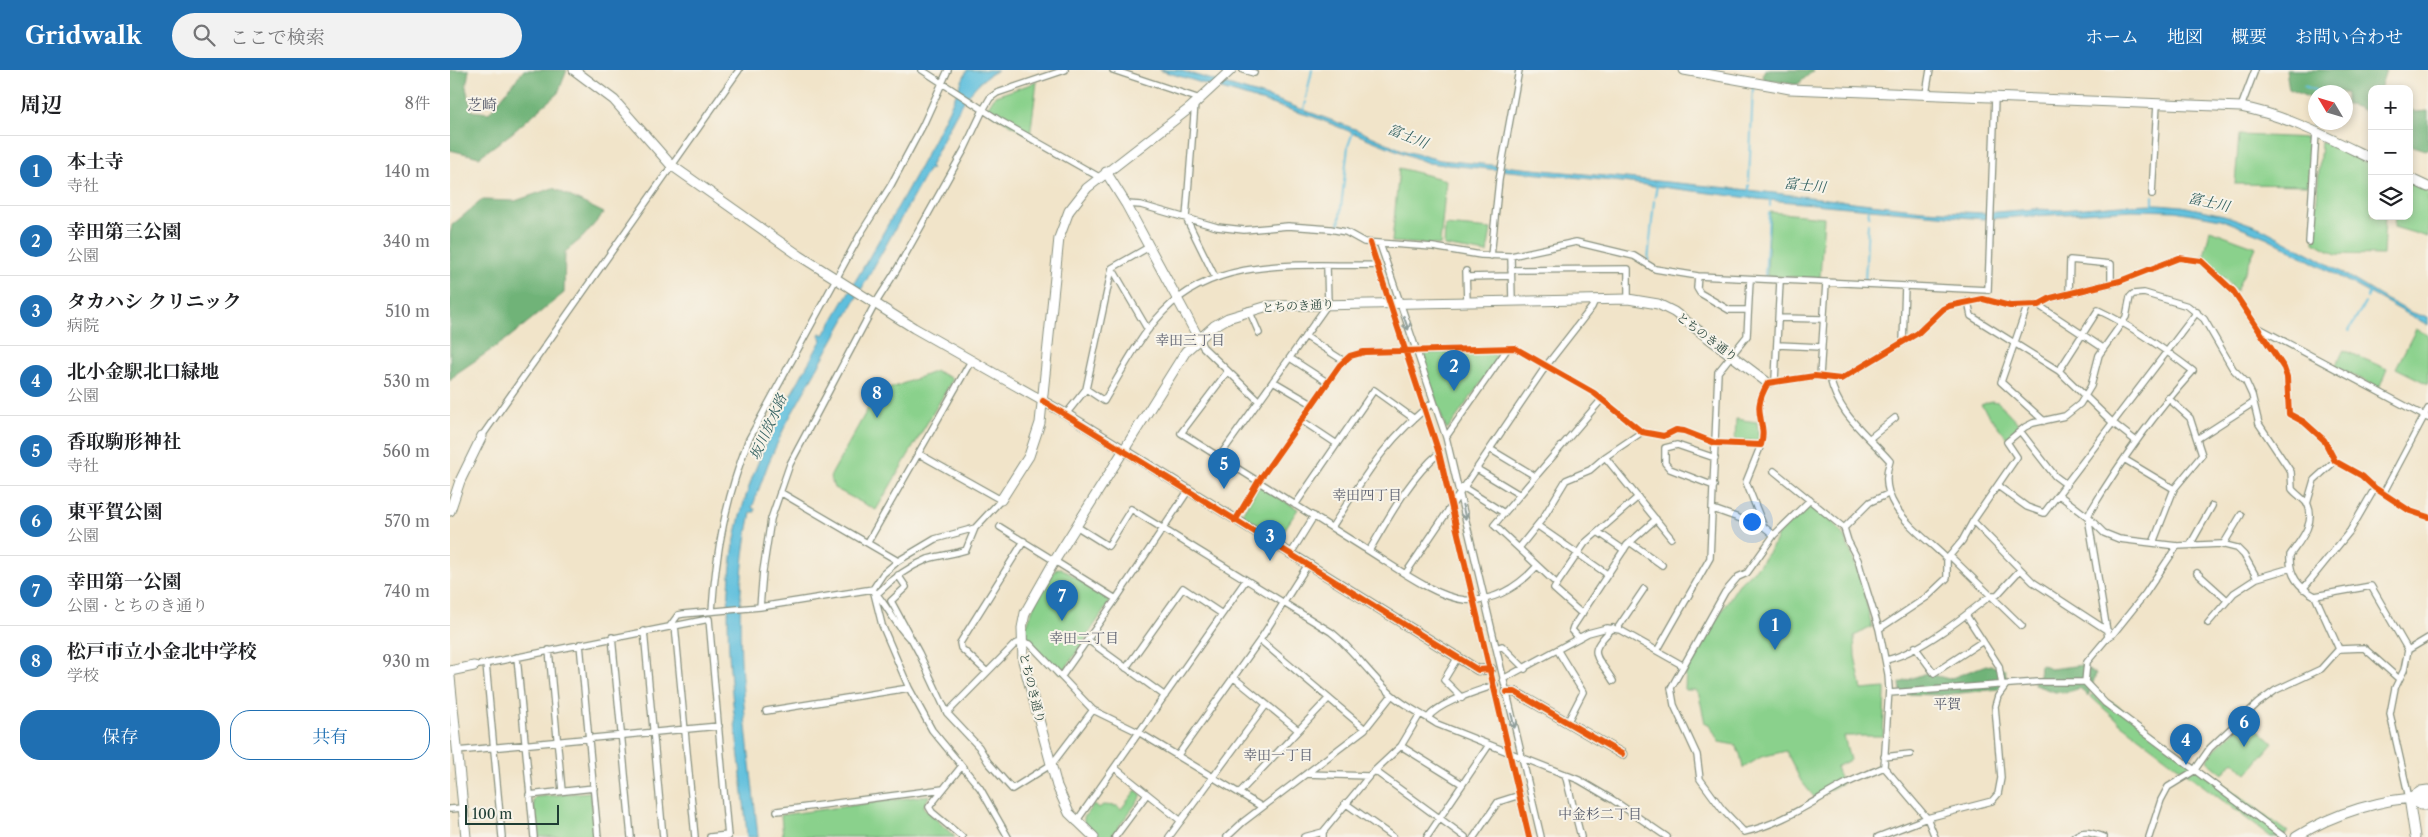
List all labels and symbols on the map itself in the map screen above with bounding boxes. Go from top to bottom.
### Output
north arrow [2308,85,2353,130]
district label: 芝崎 [467,95,497,114]
water label: 富士川 [1385,120,1433,153]
water label: 富士川 [1783,174,1829,196]
water label: 富士川 [2187,189,2233,216]
street label: とちのき通り [1262,296,1334,315]
street label: とちのき通り [1674,309,1741,364]
one-way arrow [1402,315,1412,331]
district label: 幸田三丁目 [1155,331,1225,349]
pin: 2 [1438,350,1470,391]
pin: 8 [861,377,893,418]
water label: 坂川放水路 [746,390,791,463]
pin: 5 [1208,448,1240,489]
district label: 幸田四丁目 [1332,486,1402,504]
one-way arrow [1460,503,1469,519]
your location [1739,509,1765,535]
pin: 3 [1254,520,1286,561]
pin: 7 [1046,580,1078,621]
pin: 1 [1759,609,1791,650]
district label: 幸田二丁目 [1049,629,1119,647]
street label: とちのき通り [1016,651,1048,725]
district label: 平賀 [1933,695,1961,713]
pin: 6 [2228,706,2260,747]
one-way arrow [1509,713,1518,729]
pin: 4 [2170,724,2202,765]
district label: 幸田一丁目 [1243,746,1313,764]
scale bar [465,802,559,825]
district label: 中金杉二丁目 [1558,805,1642,823]

